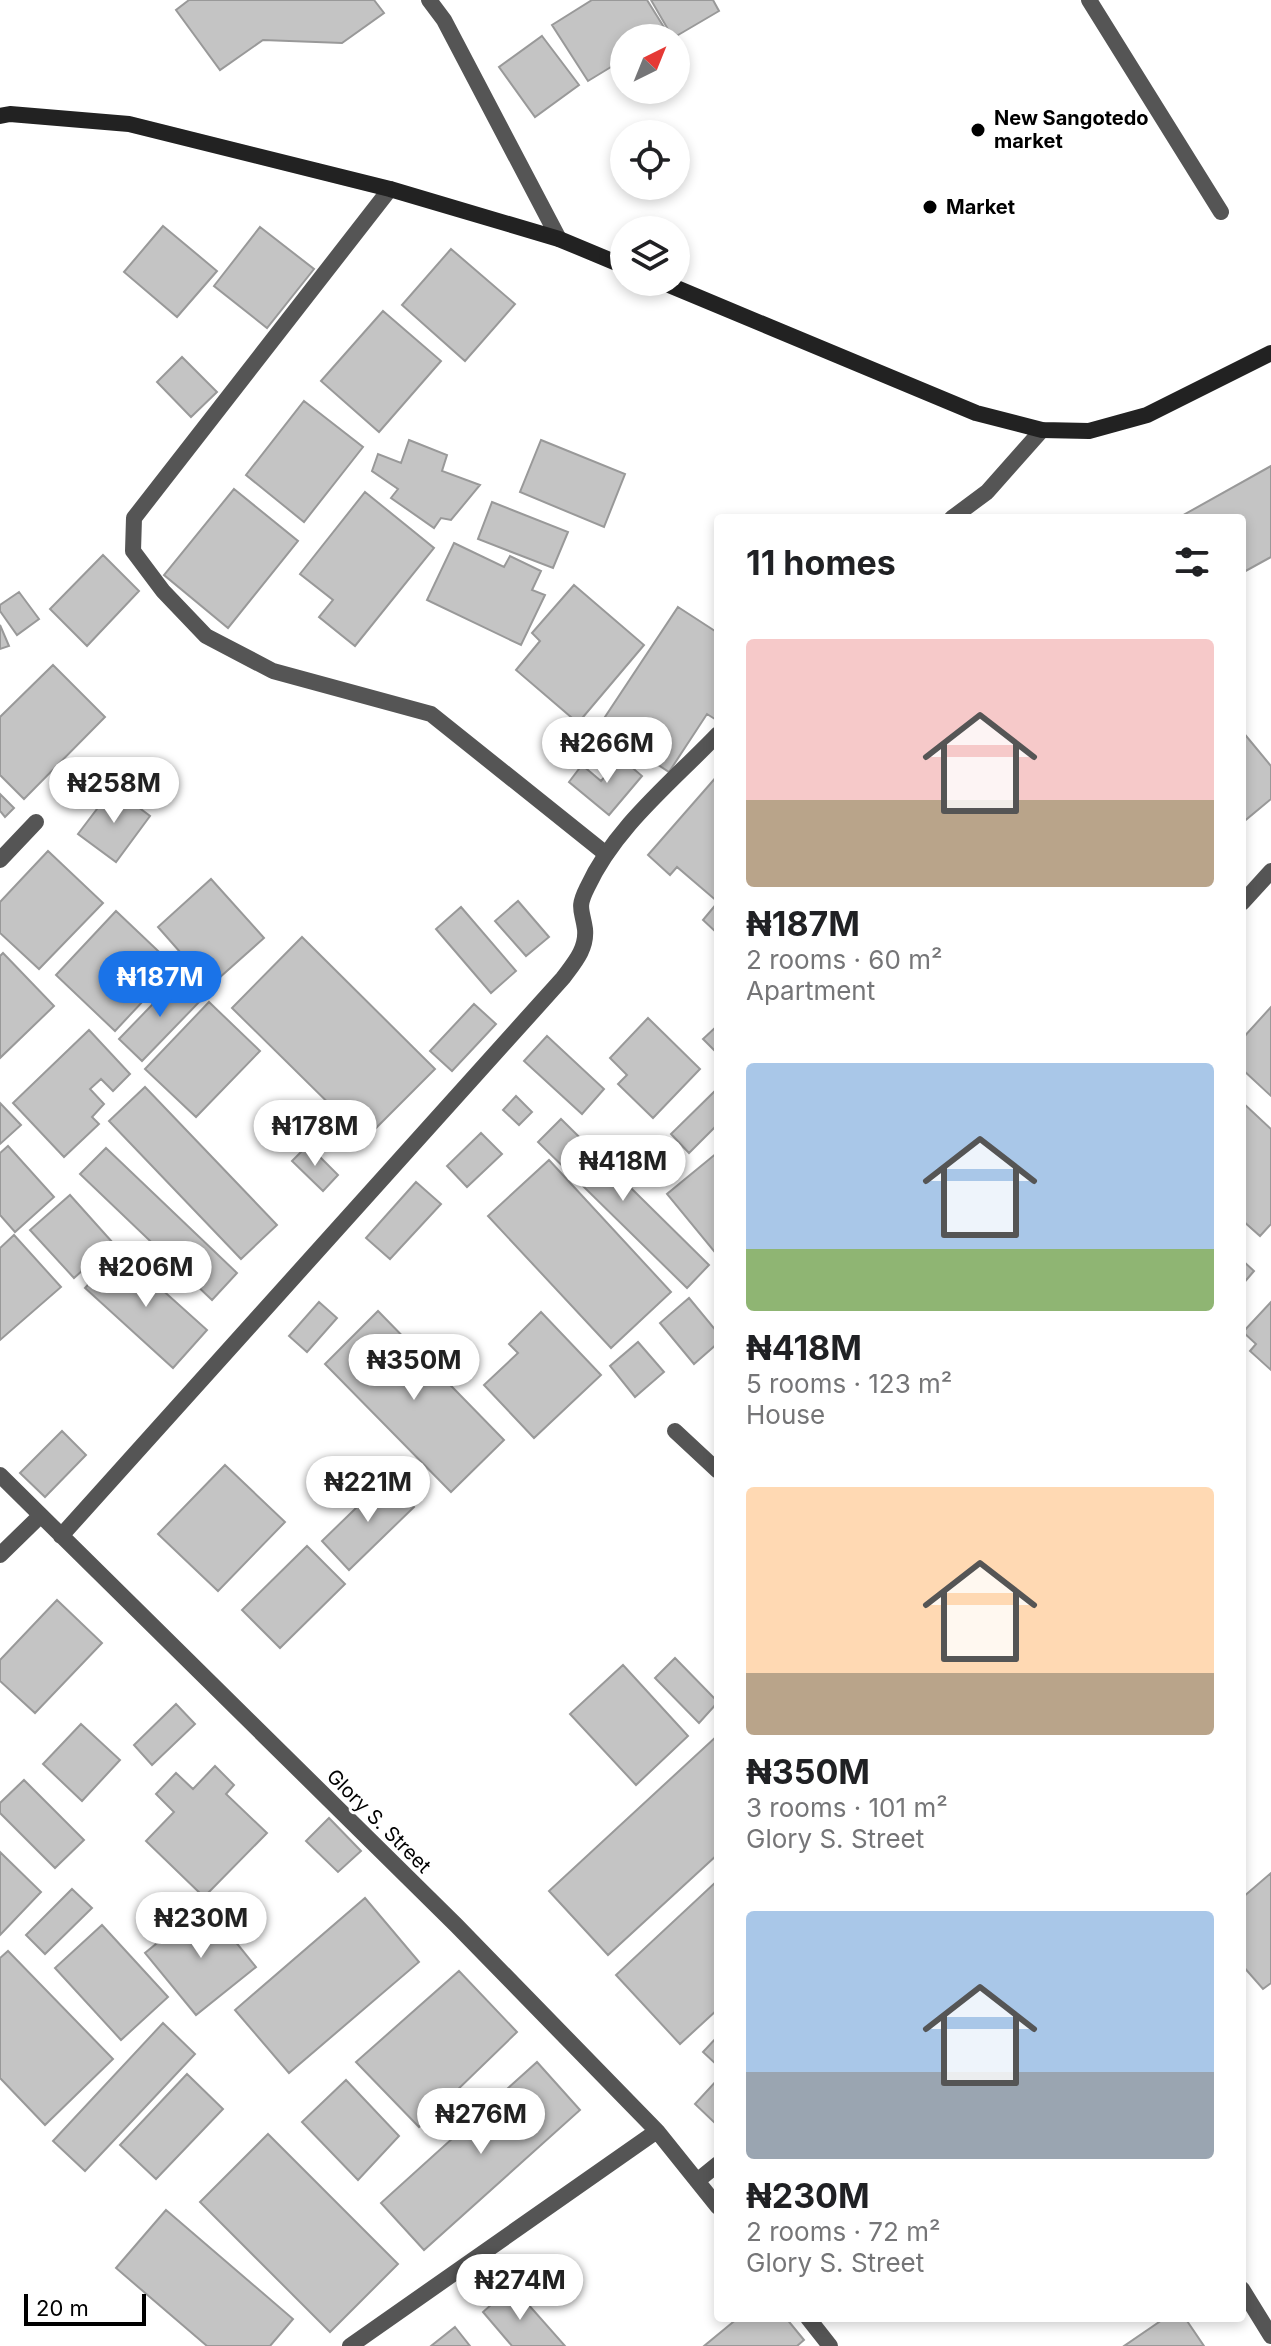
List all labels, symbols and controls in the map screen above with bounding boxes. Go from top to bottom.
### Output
north arrow [610,24,690,104]
map controls [610,24,690,296]
place label: New Sangotedo market [994,106,1149,153]
button: locate [610,120,690,200]
marker: New Sangotedo market [969,121,987,139]
place label: Market [946,195,1015,219]
marker: Market [921,198,939,216]
button: layers [610,216,690,296]
icon: filters [1170,540,1214,584]
text: 11 homes [746,542,896,583]
icon: home [908,691,1052,835]
pin: ₦266M [551,717,663,785]
text: ₦266M [560,727,654,758]
pin: ₦258M [58,757,170,825]
text: ₦258M [67,767,161,798]
text: ₦187M [746,903,860,944]
text: 2 rooms · 60 m² [746,944,942,975]
pin: ₦187M [104,951,216,1019]
text: ₦187M [116,961,204,992]
text: Apartment [746,975,875,1006]
pin: ₦178M [259,1100,371,1168]
text: ₦178M [272,1110,358,1141]
icon: home [908,1115,1052,1259]
pin: ₦418M [567,1135,679,1203]
text: ₦418M [579,1145,667,1176]
pin: ₦206M [90,1241,202,1309]
text: ₦206M [99,1251,193,1282]
text: ₦418M [746,1327,862,1368]
pin: ₦350M [358,1334,470,1402]
text: ₦350M [367,1344,461,1375]
text: 5 rooms · 123 m² [746,1368,952,1399]
text: House [746,1399,825,1430]
pin: ₦221M [312,1456,424,1524]
text: ₦221M [324,1466,412,1497]
icon: home [908,1539,1052,1683]
text: ₦350M [746,1751,870,1792]
street label: Glory S. Street [322,1764,436,1878]
text: 3 rooms · 101 m² [746,1792,948,1823]
text: Glory S. Street [746,1823,924,1854]
pin: ₦230M [145,1892,257,1960]
text: ₦230M [154,1902,248,1933]
icon: home [908,1963,1052,2107]
pin: ₦276M [425,2088,537,2156]
text: ₦276M [435,2098,527,2129]
text: ₦230M [746,2175,870,2216]
text: 2 rooms · 72 m² [746,2216,940,2247]
text: Glory S. Street [746,2247,924,2278]
pin: ₦274M [464,2254,576,2322]
text: ₦274M [474,2264,566,2295]
scale bar [24,2290,146,2326]
text: 20 m [36,2295,89,2321]

